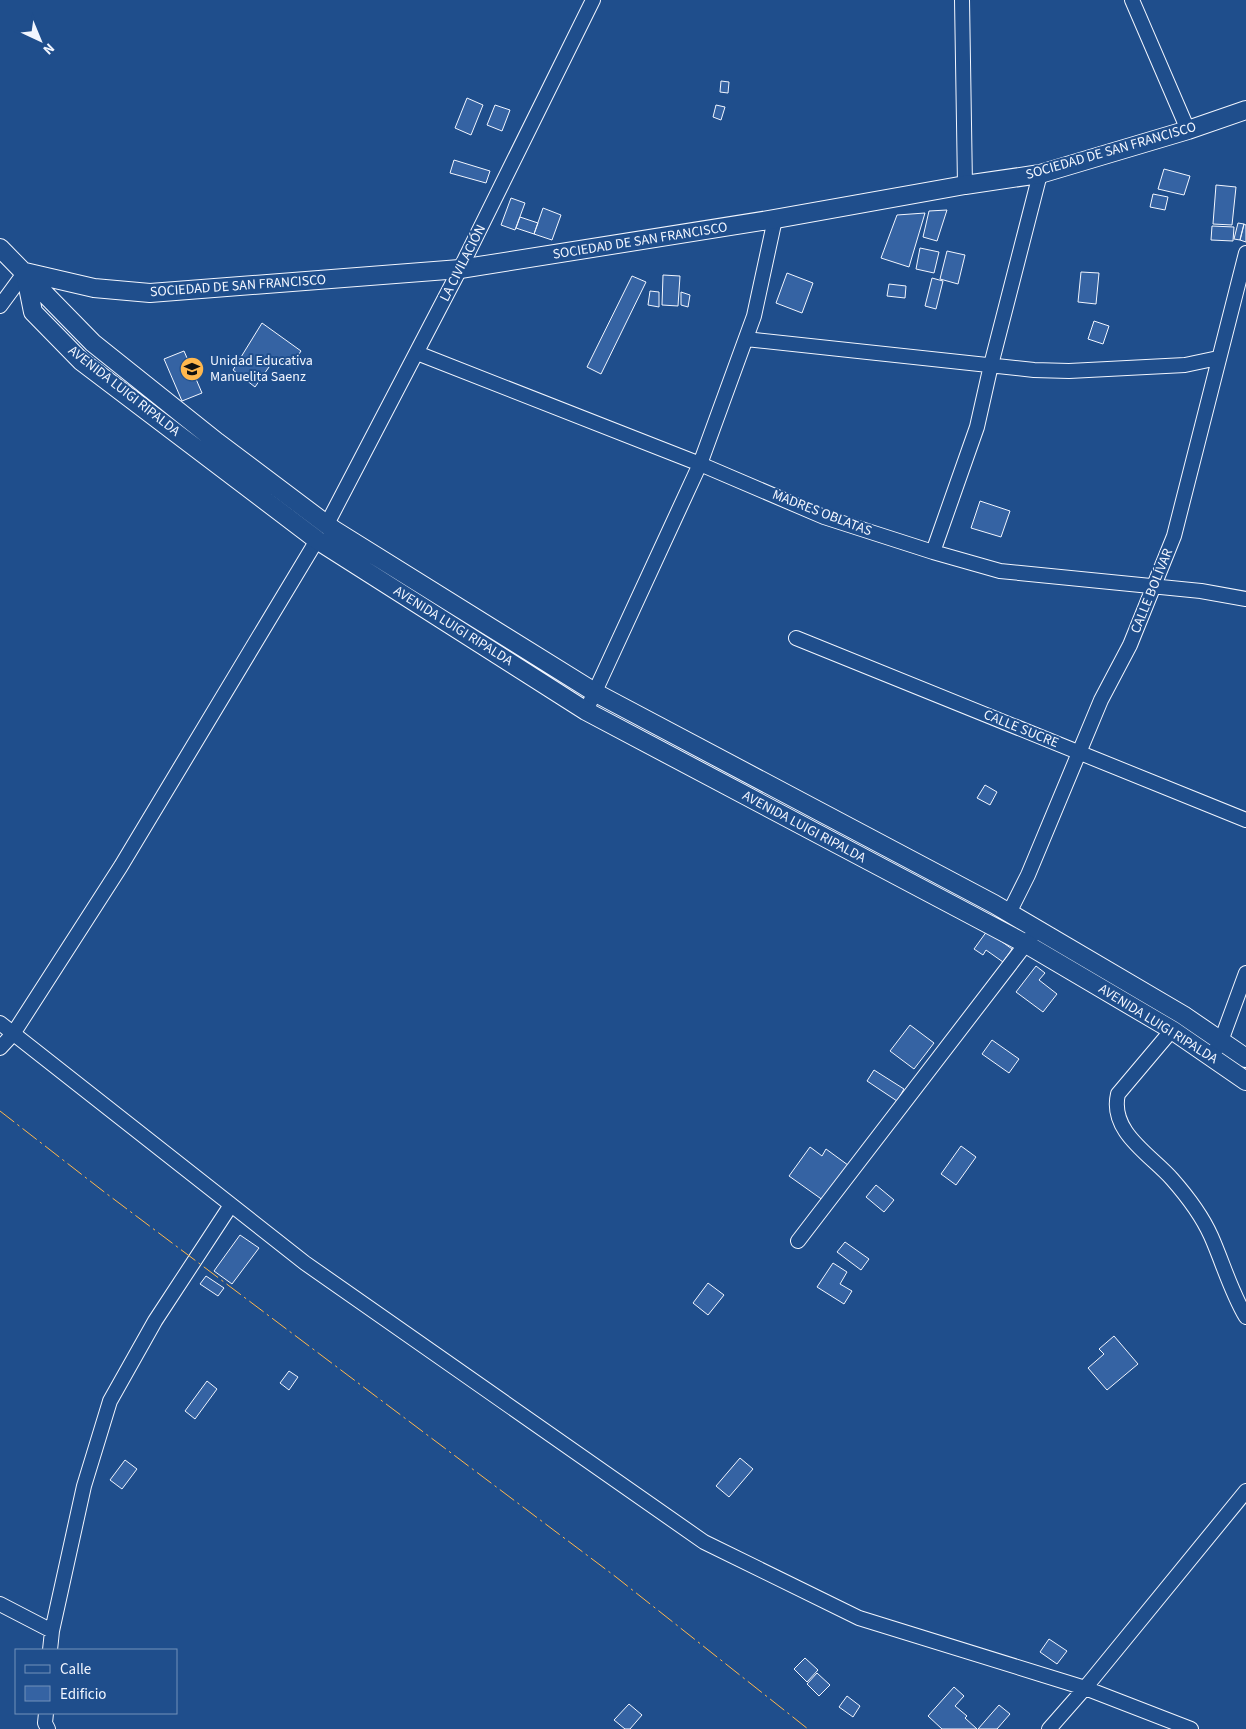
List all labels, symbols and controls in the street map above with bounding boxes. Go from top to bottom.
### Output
north arrow [15,15,65,65]
text: N [38,38,59,59]
street label: SOCIEDAD DE SAN FRANCISCO [1023,117,1199,185]
street label: SOCIEDAD DE SAN FRANCISCO [551,217,729,265]
street label: LA CIVILACIÓN [435,221,491,305]
street label: SOCIEDAD DE SAN FRANCISCO [149,270,327,302]
street label: AVENIDA LUIGI RIPALDA [64,341,185,441]
place label: Unidad Educativa Manuelita Saenz [210,351,313,387]
school or university icon: Unidad Educativa Manuelita Saenz [179,356,205,382]
street label: MADRES OBLATAS [769,485,875,541]
street label: CALLE BOLÍVAR [1126,546,1178,636]
street label: AVENIDA LUIGI RIPALDA [390,581,517,671]
street label: CALLE SUCRE [981,705,1061,753]
street label: AVENIDA LUIGI RIPALDA [739,786,870,868]
street label: AVENIDA LUIGI RIPALDA [1095,979,1222,1069]
legend [15,1649,178,1714]
text: Calle [60,1659,91,1680]
text: Edificio [60,1684,107,1705]

